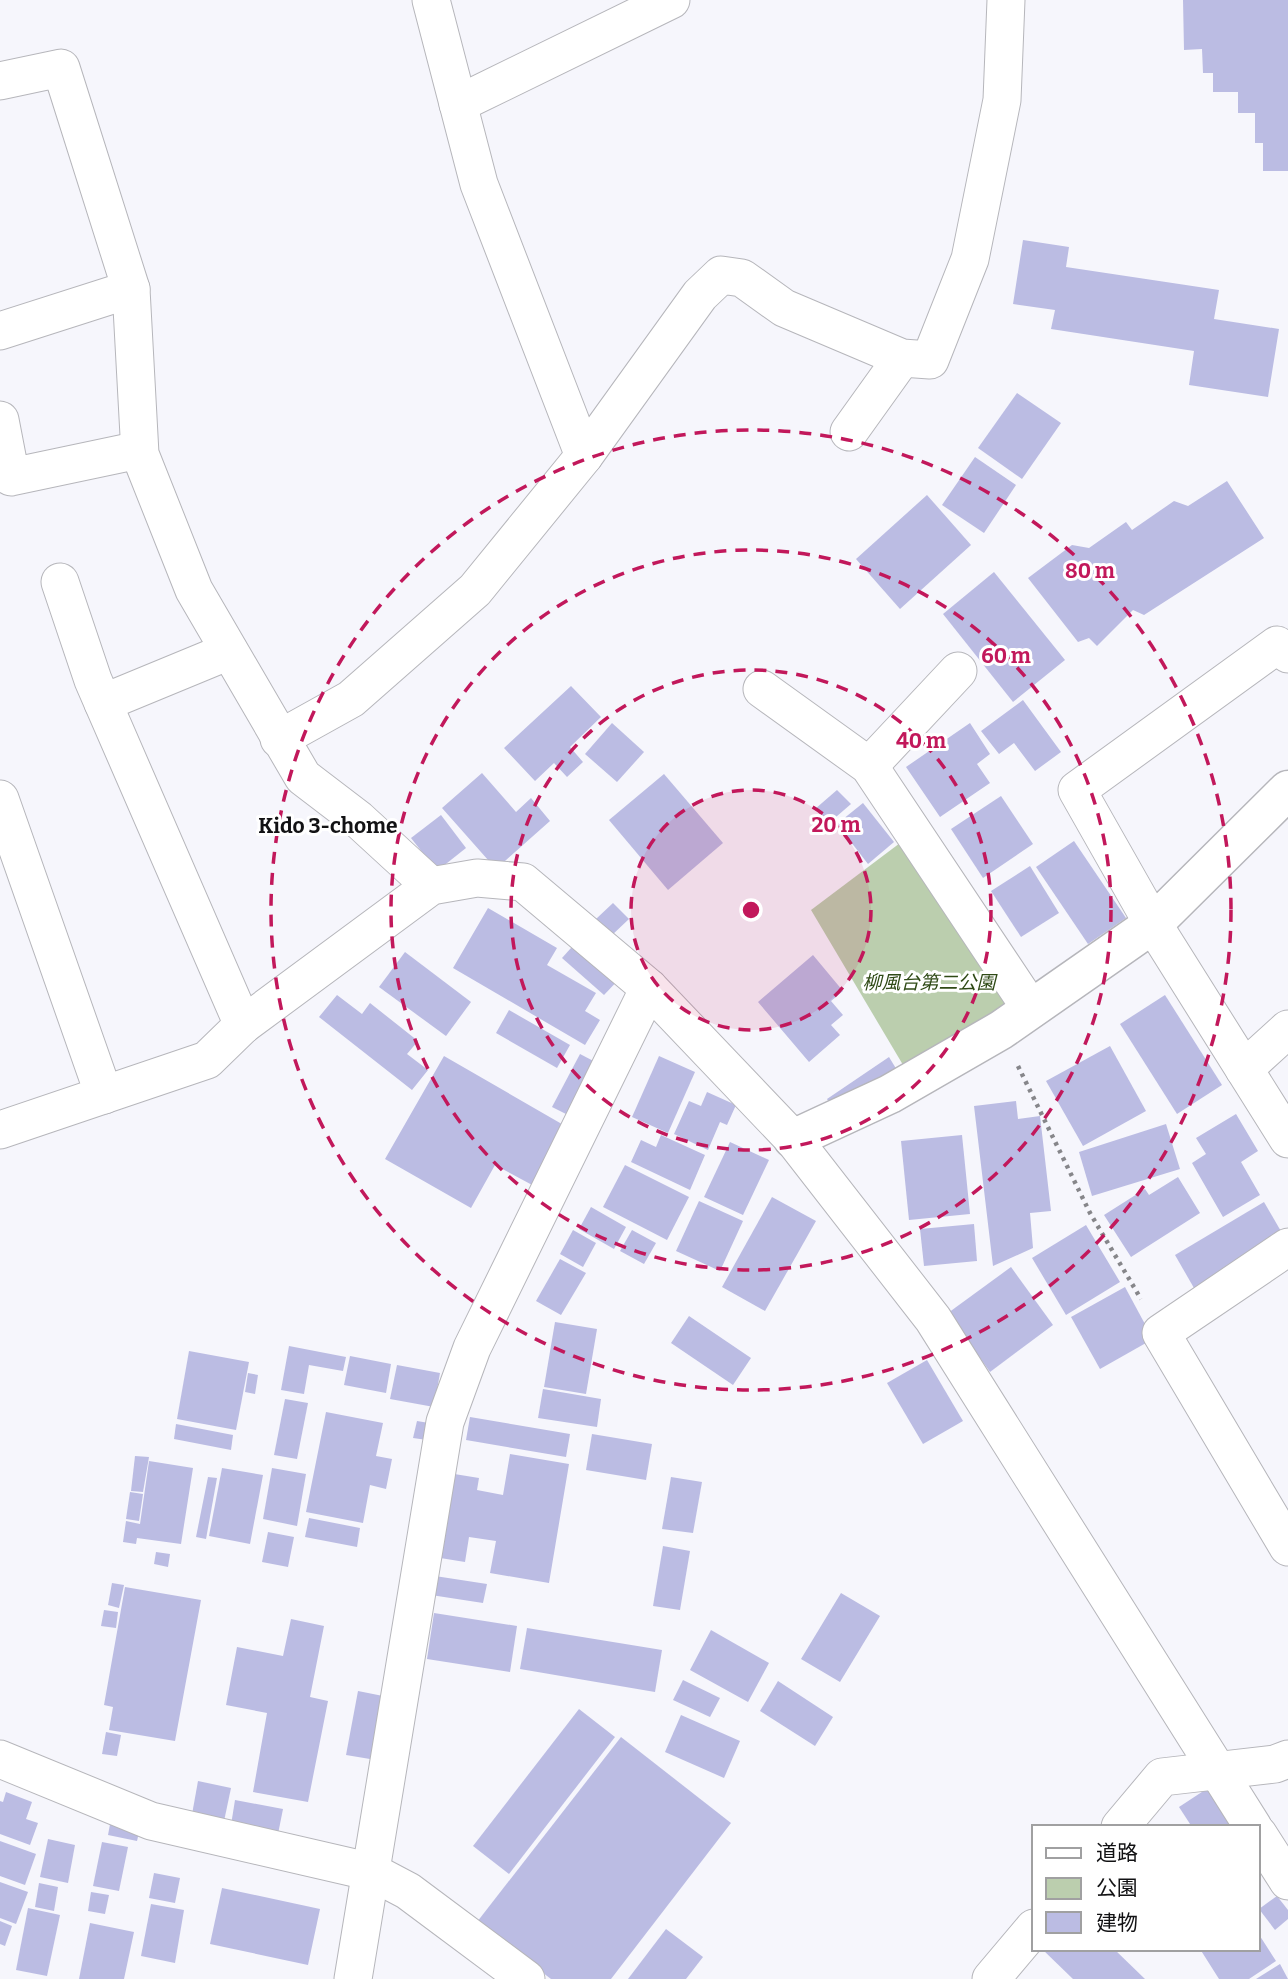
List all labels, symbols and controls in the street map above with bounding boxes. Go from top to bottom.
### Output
text: 80 m [1065,558,1115,584]
text: 60 m [981,643,1031,669]
text: 40 m [896,728,946,754]
text: 20 m [812,812,860,838]
district label: Kido 3-chome [258,813,398,839]
centre of rings [739,898,763,922]
park label: 柳風台第二公園 [862,971,998,994]
legend [1032,1825,1260,1951]
text: 道路 [1096,1840,1138,1866]
text: 公園 [1096,1875,1138,1901]
text: 建物 [1096,1910,1138,1936]

